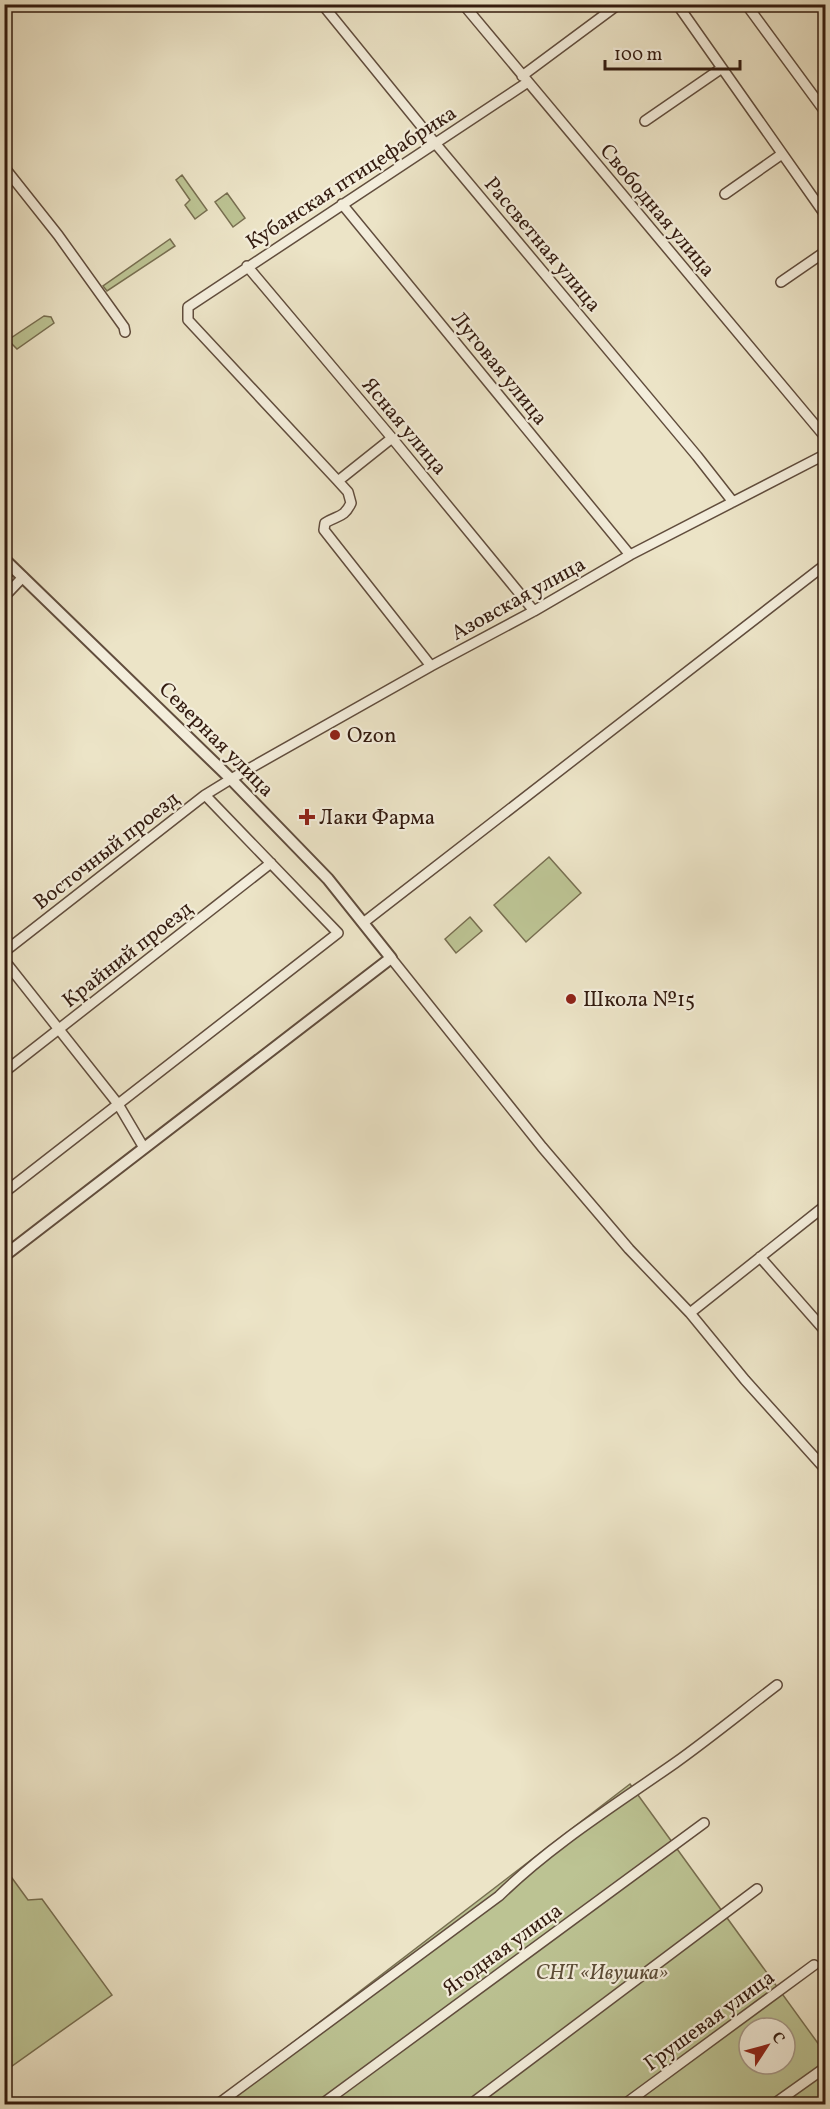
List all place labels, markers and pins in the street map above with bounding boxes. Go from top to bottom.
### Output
place label: Ozon [347,722,397,751]
marker: Ozon [328,728,342,742]
place label: Лаки Фарма [319,804,435,833]
marker: Лаки Фарма [300,810,314,824]
place label: Школа №15 [583,986,695,1015]
marker: Школа №15 [564,992,578,1006]

